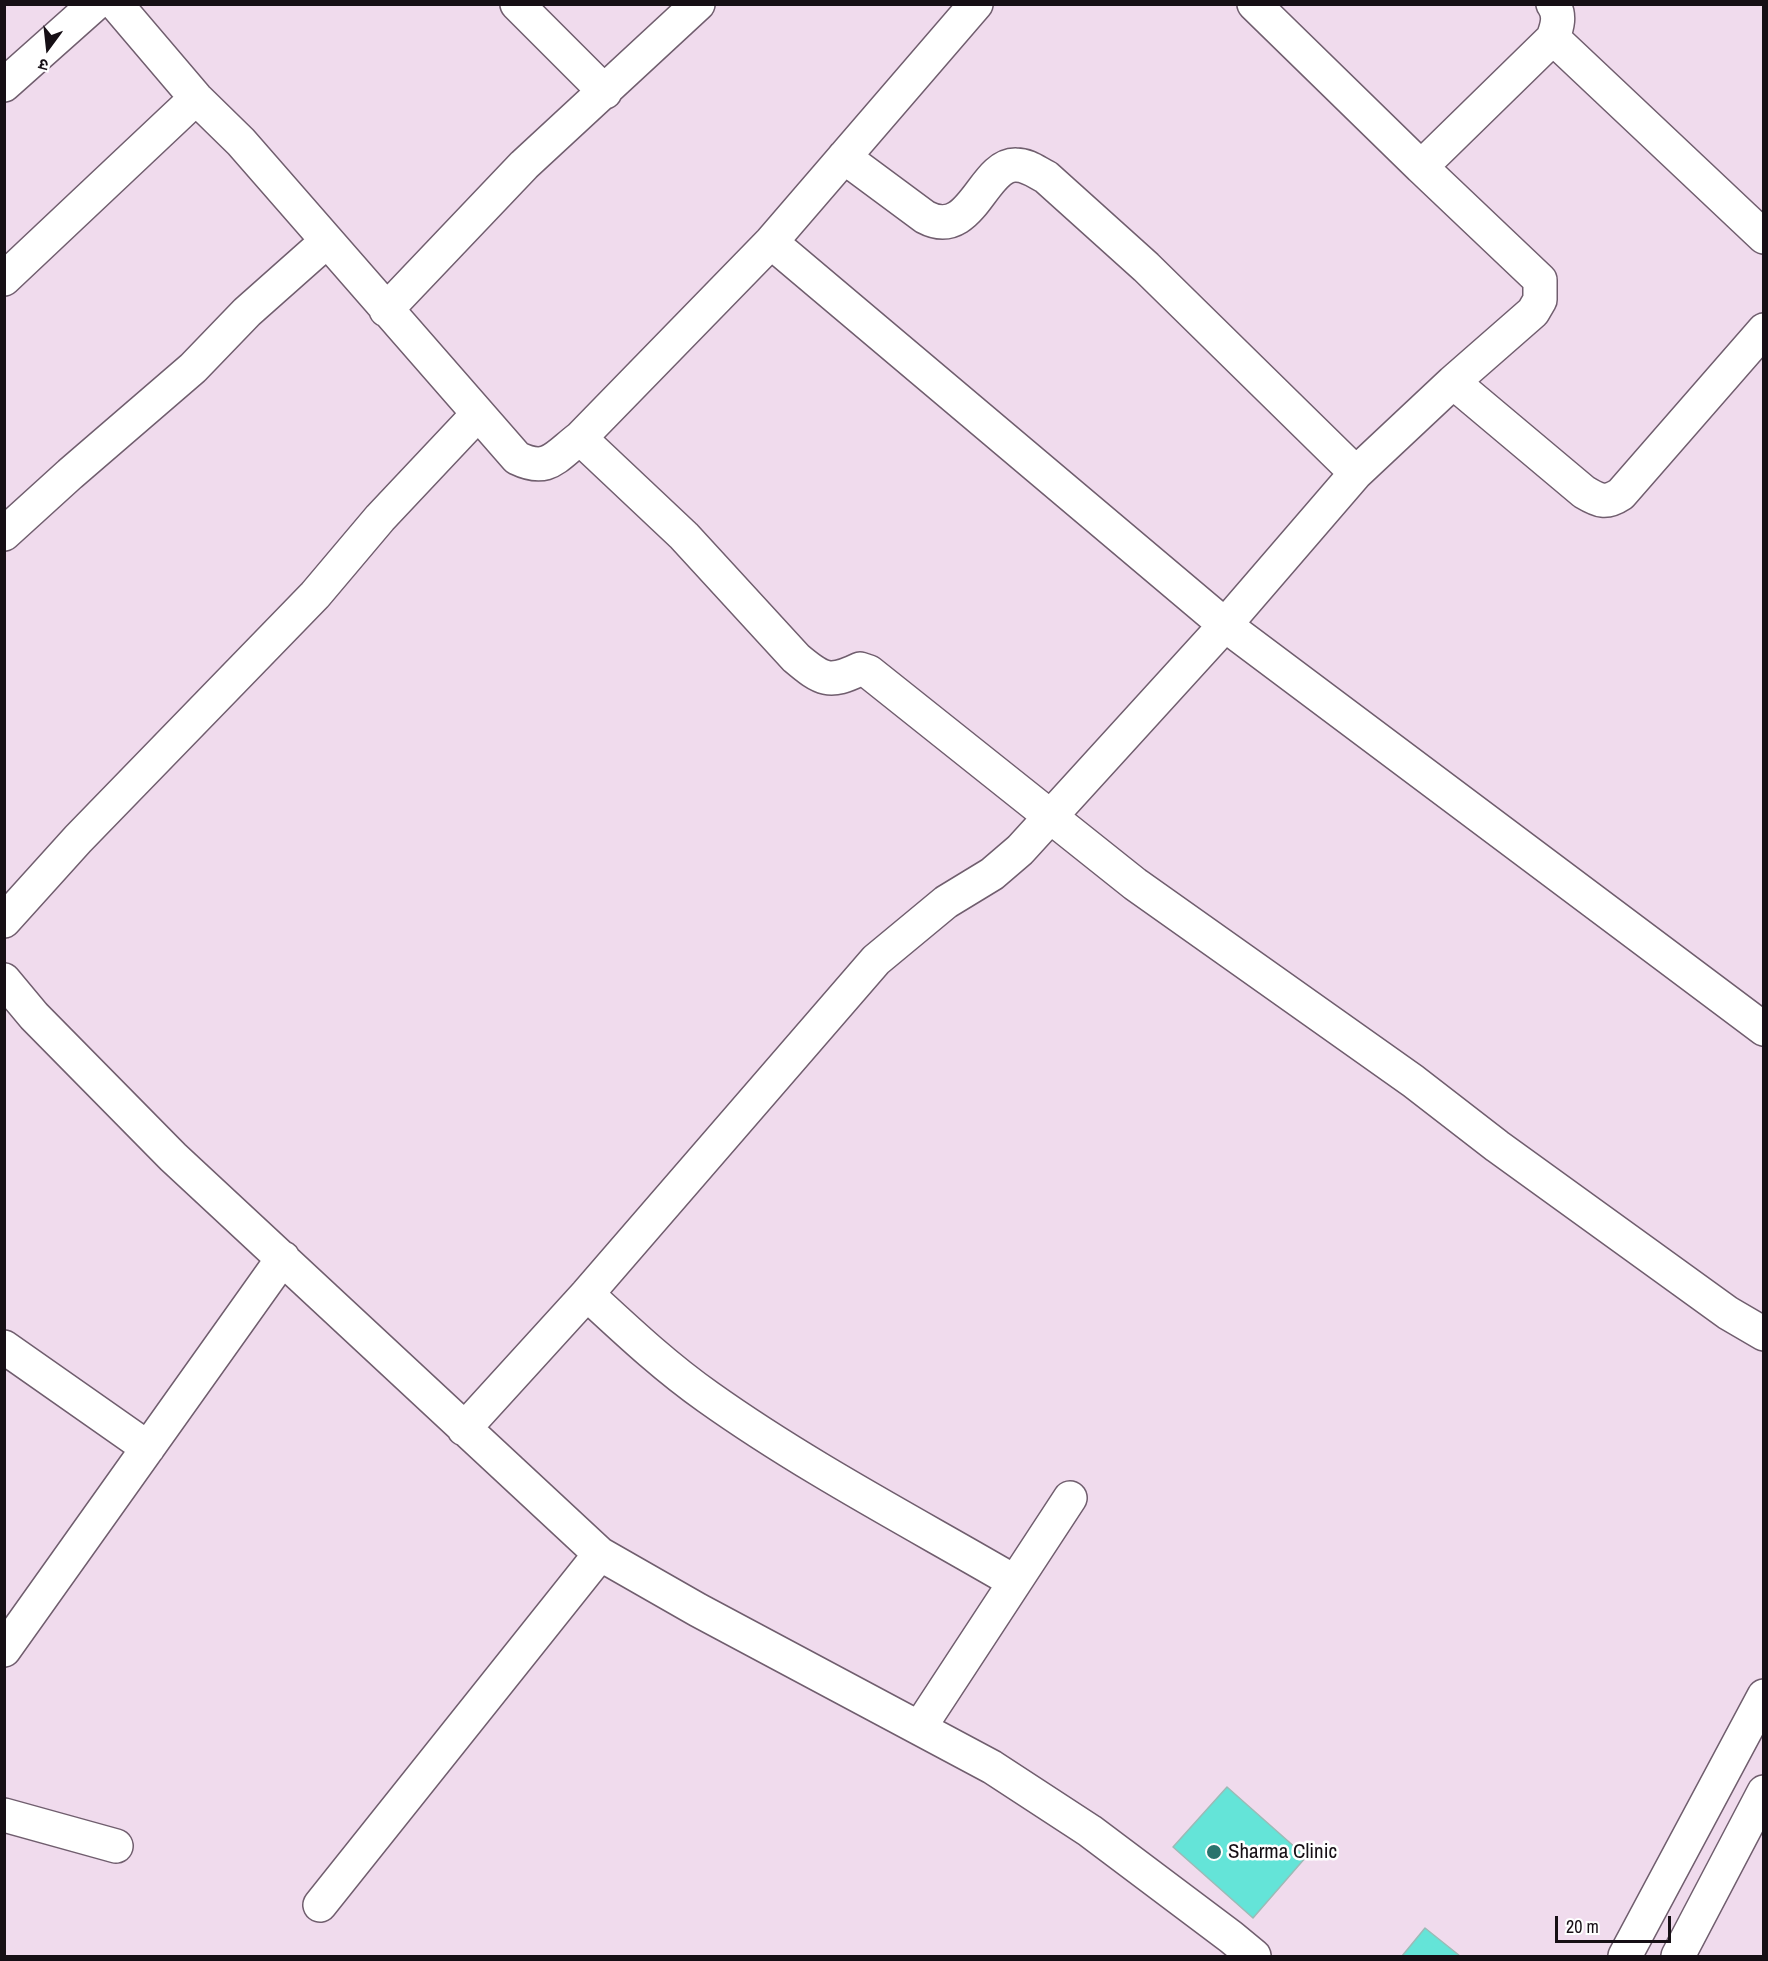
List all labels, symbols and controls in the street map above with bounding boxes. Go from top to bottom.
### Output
north arrow [18,18,78,78]
text: उ [36,54,51,77]
place label: Sharma Clinic [1228,1839,1337,1865]
marker: Sharma Clinic [1205,1843,1223,1861]
scale bar [1558,1904,1674,1942]
text: 20 m [1566,1914,1599,1939]

